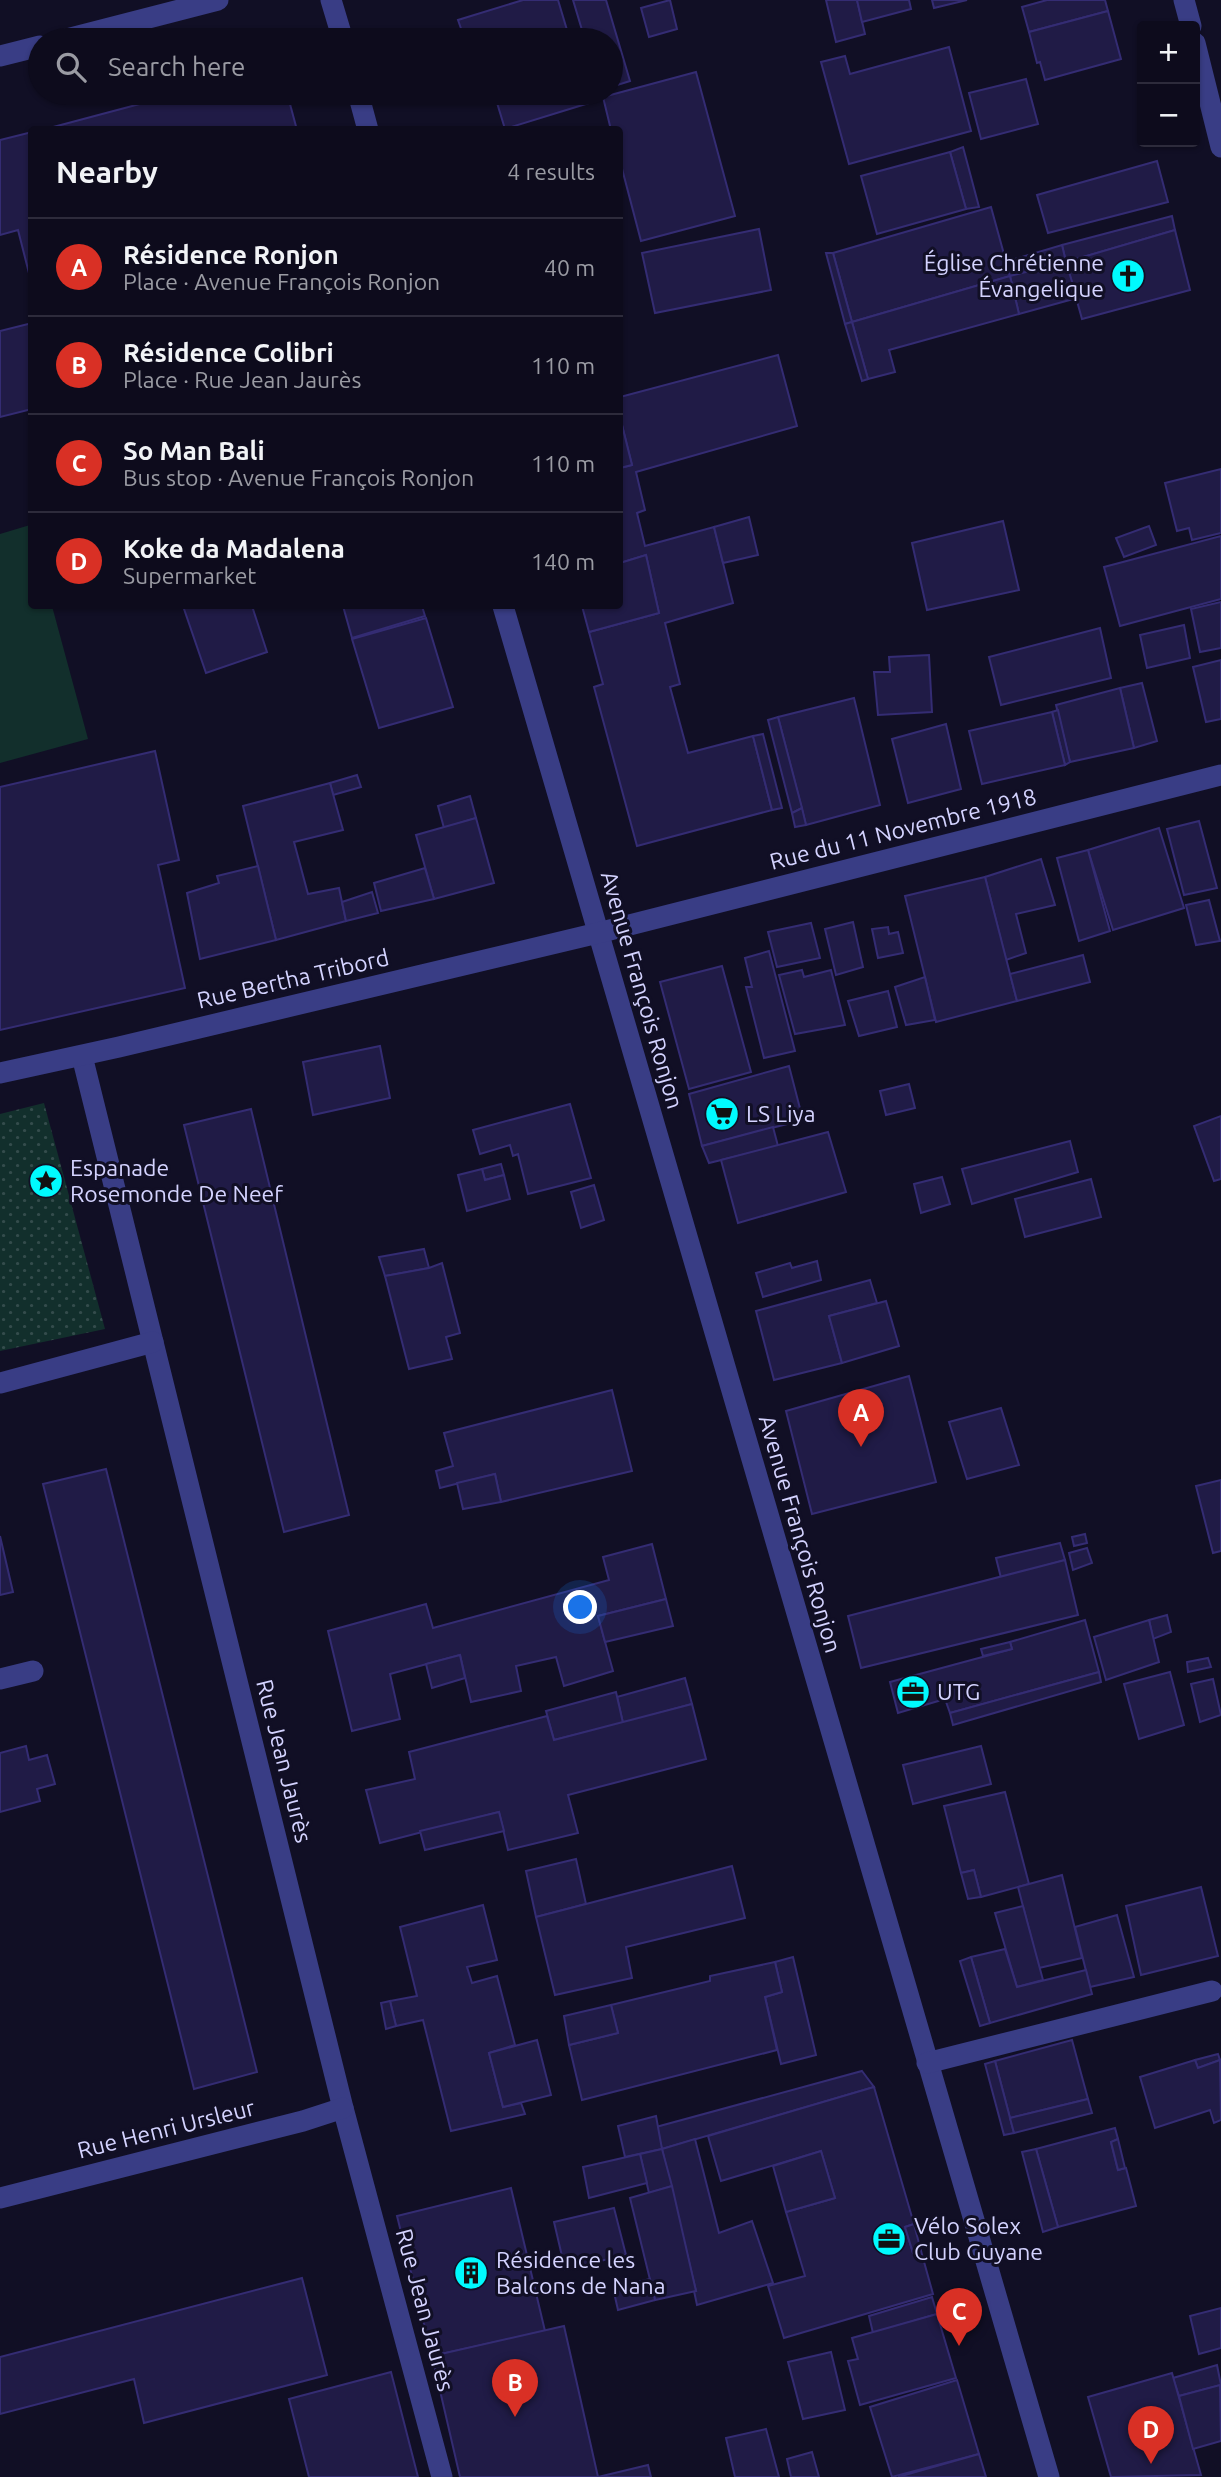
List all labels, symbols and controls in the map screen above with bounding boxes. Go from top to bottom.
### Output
map controls [1137,21,1200,147]
button: + [1137,21,1200,84]
search box [28,28,623,105]
icon: search [52,48,90,86]
text: Search here [108,52,245,81]
button: − [1137,84,1200,147]
text: Nearby [56,155,158,189]
text: 4 results [507,159,595,184]
text: Résidence Ronjon [123,240,339,269]
place label: Église Chrétienne Évangelique [924,249,1104,301]
text: A [71,255,87,280]
text: 40 m [544,255,595,280]
church icon: Église Chrétienne Évangelique [1109,257,1147,295]
text: Place · Avenue François Ronjon [123,269,440,294]
text: Résidence Colibri [123,338,334,367]
text: B [71,353,87,378]
text: 110 m [531,353,595,378]
text: Place · Rue Jean Jaurès [123,367,361,392]
text: So Man Bali [123,436,265,465]
text: C [72,451,86,476]
text: 110 m [531,451,595,476]
text: Bus stop · Avenue François Ronjon [123,465,474,490]
text: Koke da Madalena [123,534,345,563]
text: D [71,549,87,574]
text: 140 m [531,549,595,574]
text: Supermarket [123,563,256,588]
street label: Rue du 11 Novembre 1918 [767,783,1039,874]
street label: Avenue François Ronjon [597,868,688,1112]
street label: Rue Bertha Tribord [195,944,391,1013]
supermarket icon: LS Liya [703,1095,741,1133]
place label: LS Liya [746,1101,815,1126]
place label: Espanade Rosemonde De Neef [70,1155,283,1206]
place icon: Espanade Rosemonde De Neef [27,1162,65,1200]
pin: A [838,1389,884,1447]
street label: Avenue François Ronjon [755,1412,846,1656]
your location [563,1590,597,1624]
office icon: UTG [894,1673,932,1711]
street label: Rue Jean Jaurès [252,1677,317,1845]
place label: UTG [937,1679,980,1704]
street label: Rue Henri Ursleur [75,2094,257,2163]
place label: Vélo Solex Club Guyane [914,2213,1043,2264]
office icon: Vélo Solex Club Guyane [870,2220,908,2258]
street label: Rue Jean Jaurès [392,2226,459,2394]
place label: Résidence les Balcons de Nana [496,2247,666,2298]
building icon: Résidence les Balcons de Nana [452,2254,490,2292]
pin: C [936,2288,982,2346]
pin: B [492,2359,538,2417]
pin: D [1128,2406,1174,2464]

